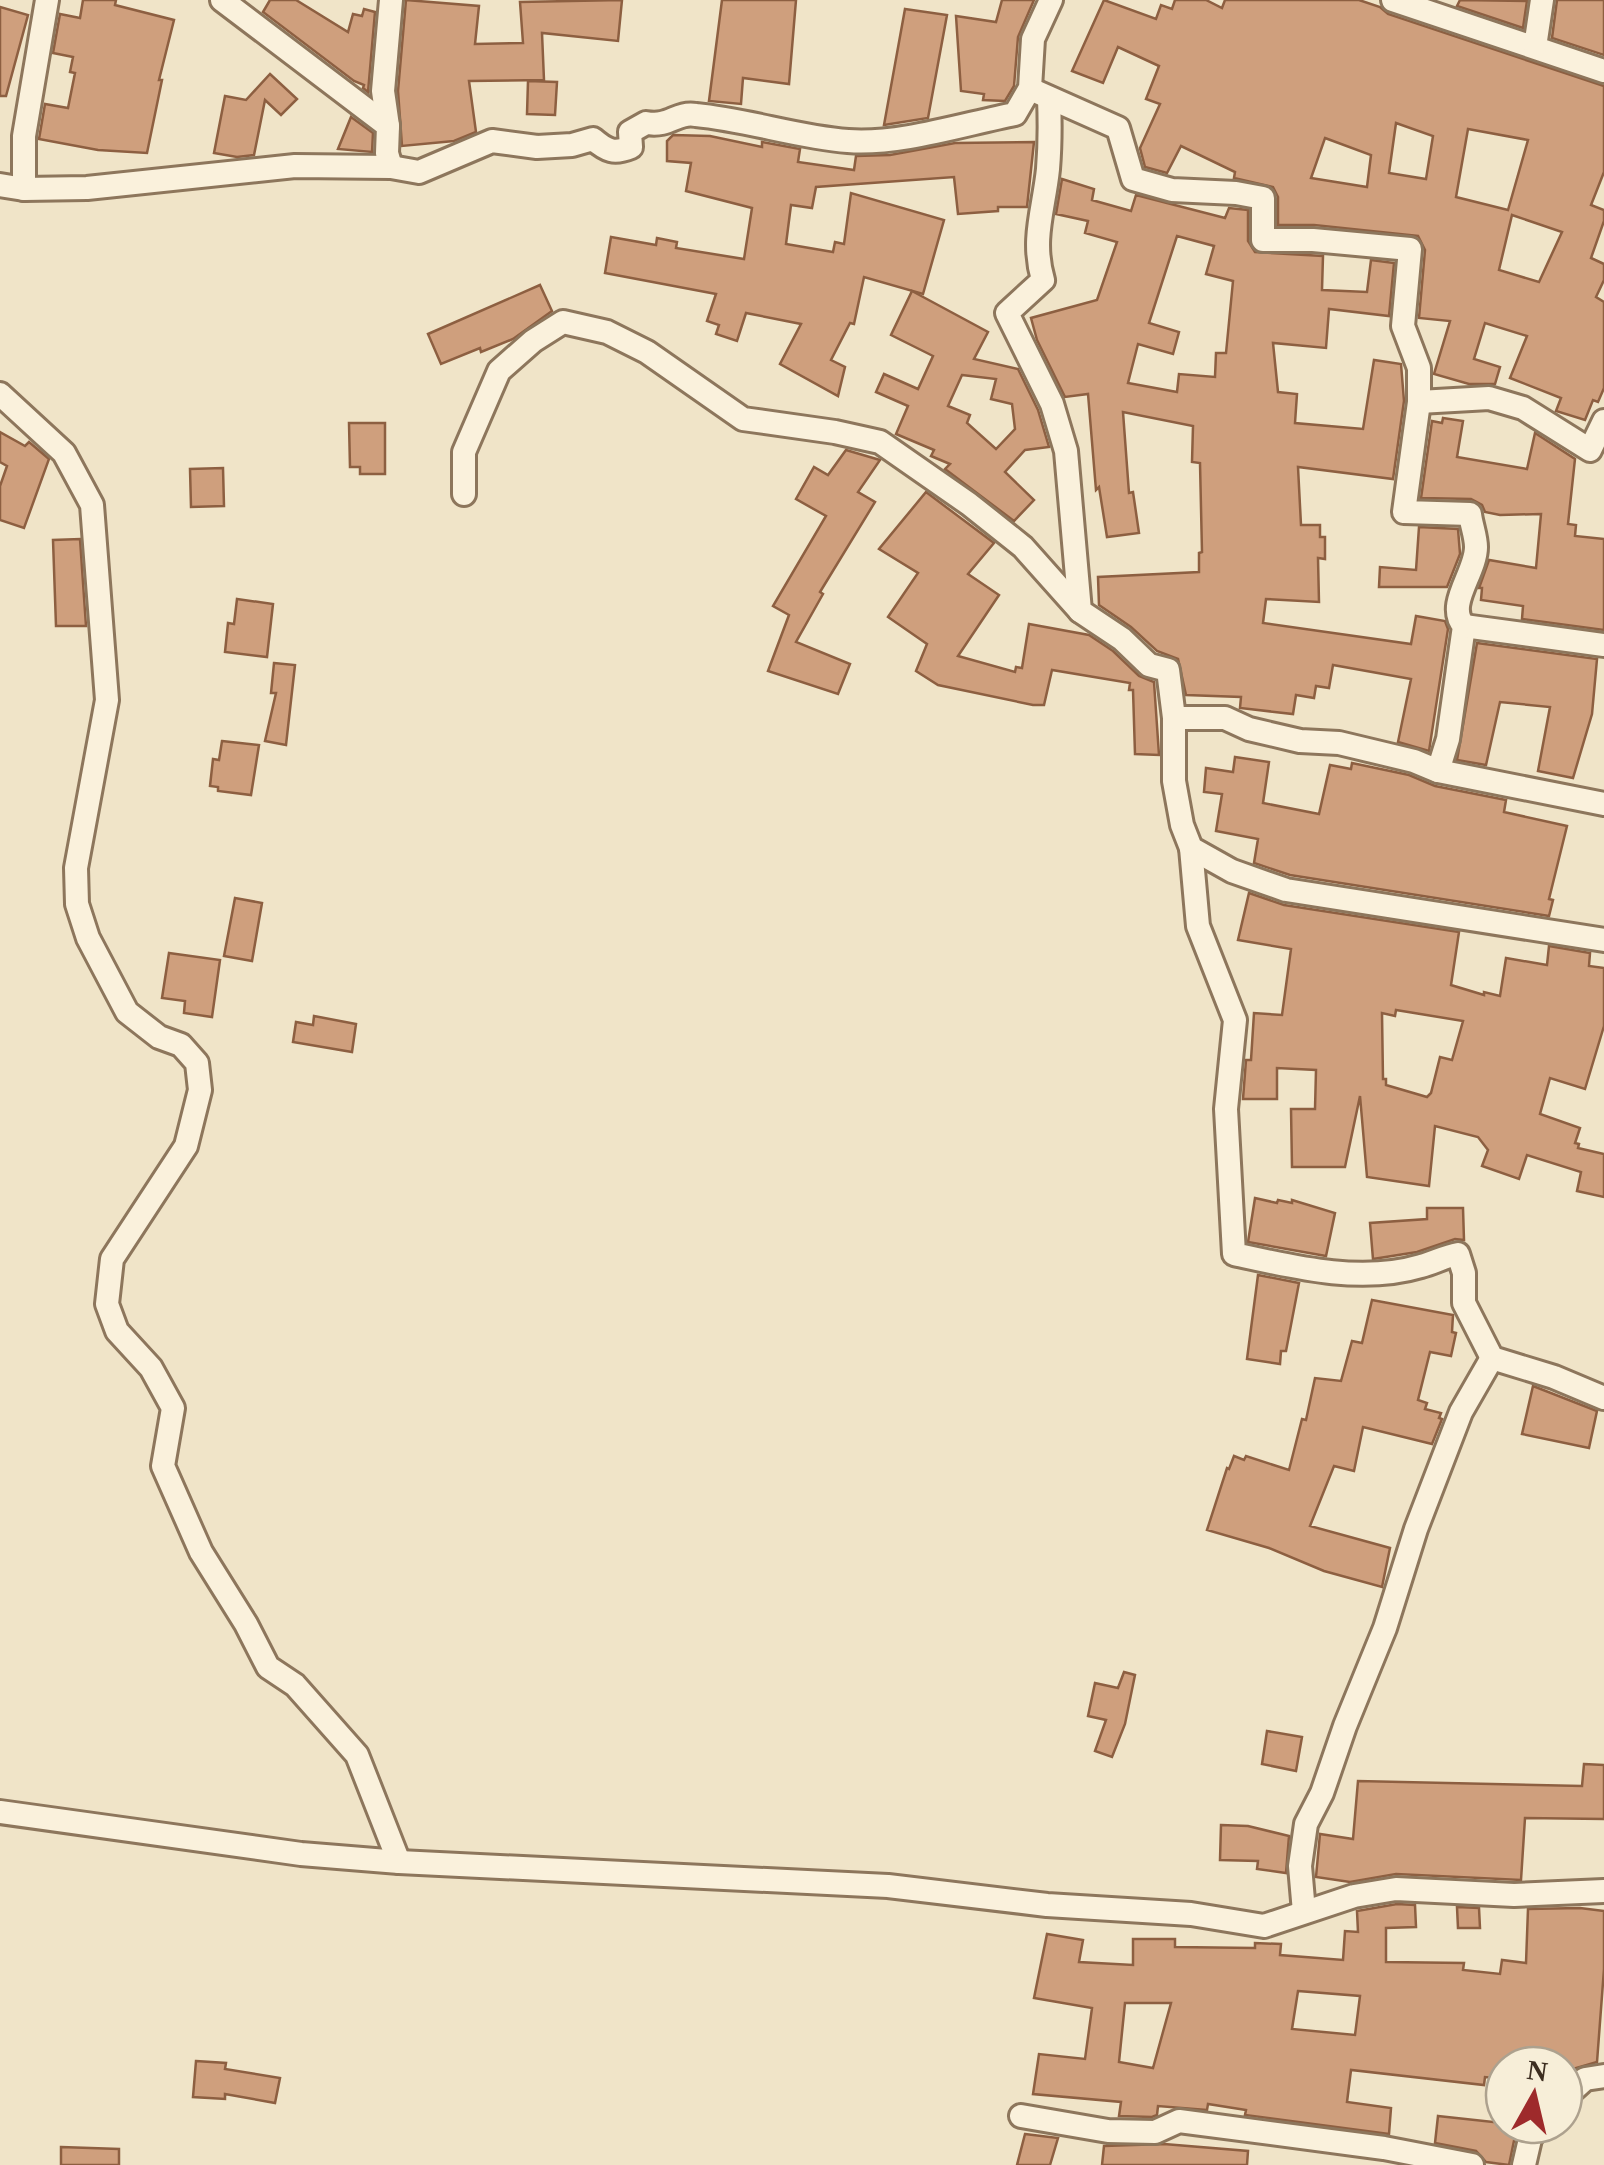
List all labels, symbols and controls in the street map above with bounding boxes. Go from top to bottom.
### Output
north arrow [1484,2045,1584,2145]
text: N [1525,2054,1550,2087]

